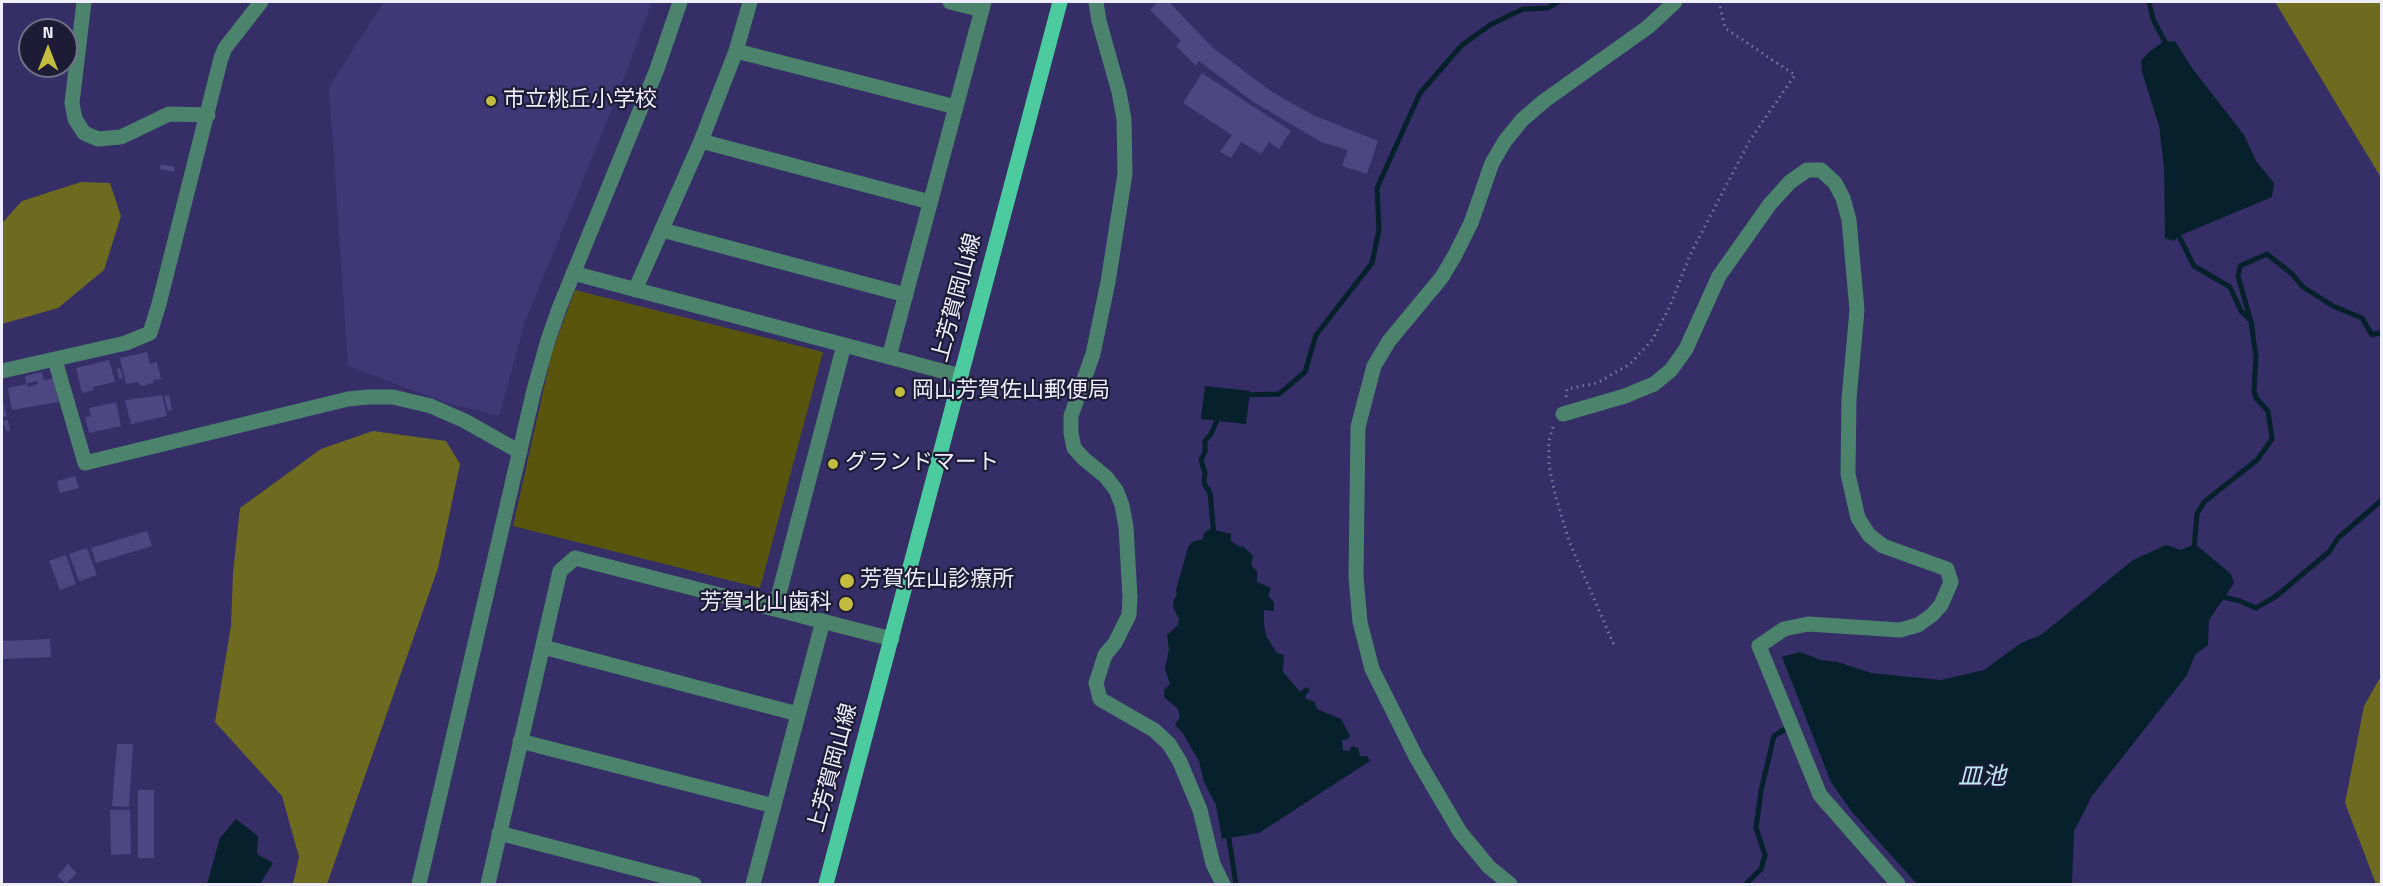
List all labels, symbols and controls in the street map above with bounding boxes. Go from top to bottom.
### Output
north arrow [18,18,78,78]
text: N [42,20,54,44]
place label: 市立桃丘小学校 [503,88,657,114]
marker: 市立桃丘小学校 [484,94,498,108]
street label: 上芳賀岡山線 [928,231,988,365]
place label: 岡山芳賀佐山郵便局 [912,379,1110,405]
marker: 岡山芳賀佐山郵便局 [893,385,907,399]
place label: グランドマート [845,451,999,477]
marker: グランドマート [826,457,840,471]
place label: 芳賀佐山診療所 [860,568,1014,594]
marker: 芳賀佐山診療所 [838,572,856,590]
place label: 芳賀北山歯科 [700,591,832,617]
marker: 芳賀北山歯科 [837,595,855,613]
street label: 上芳賀岡山線 [804,701,864,835]
water label: 皿池 [1958,764,2006,792]

